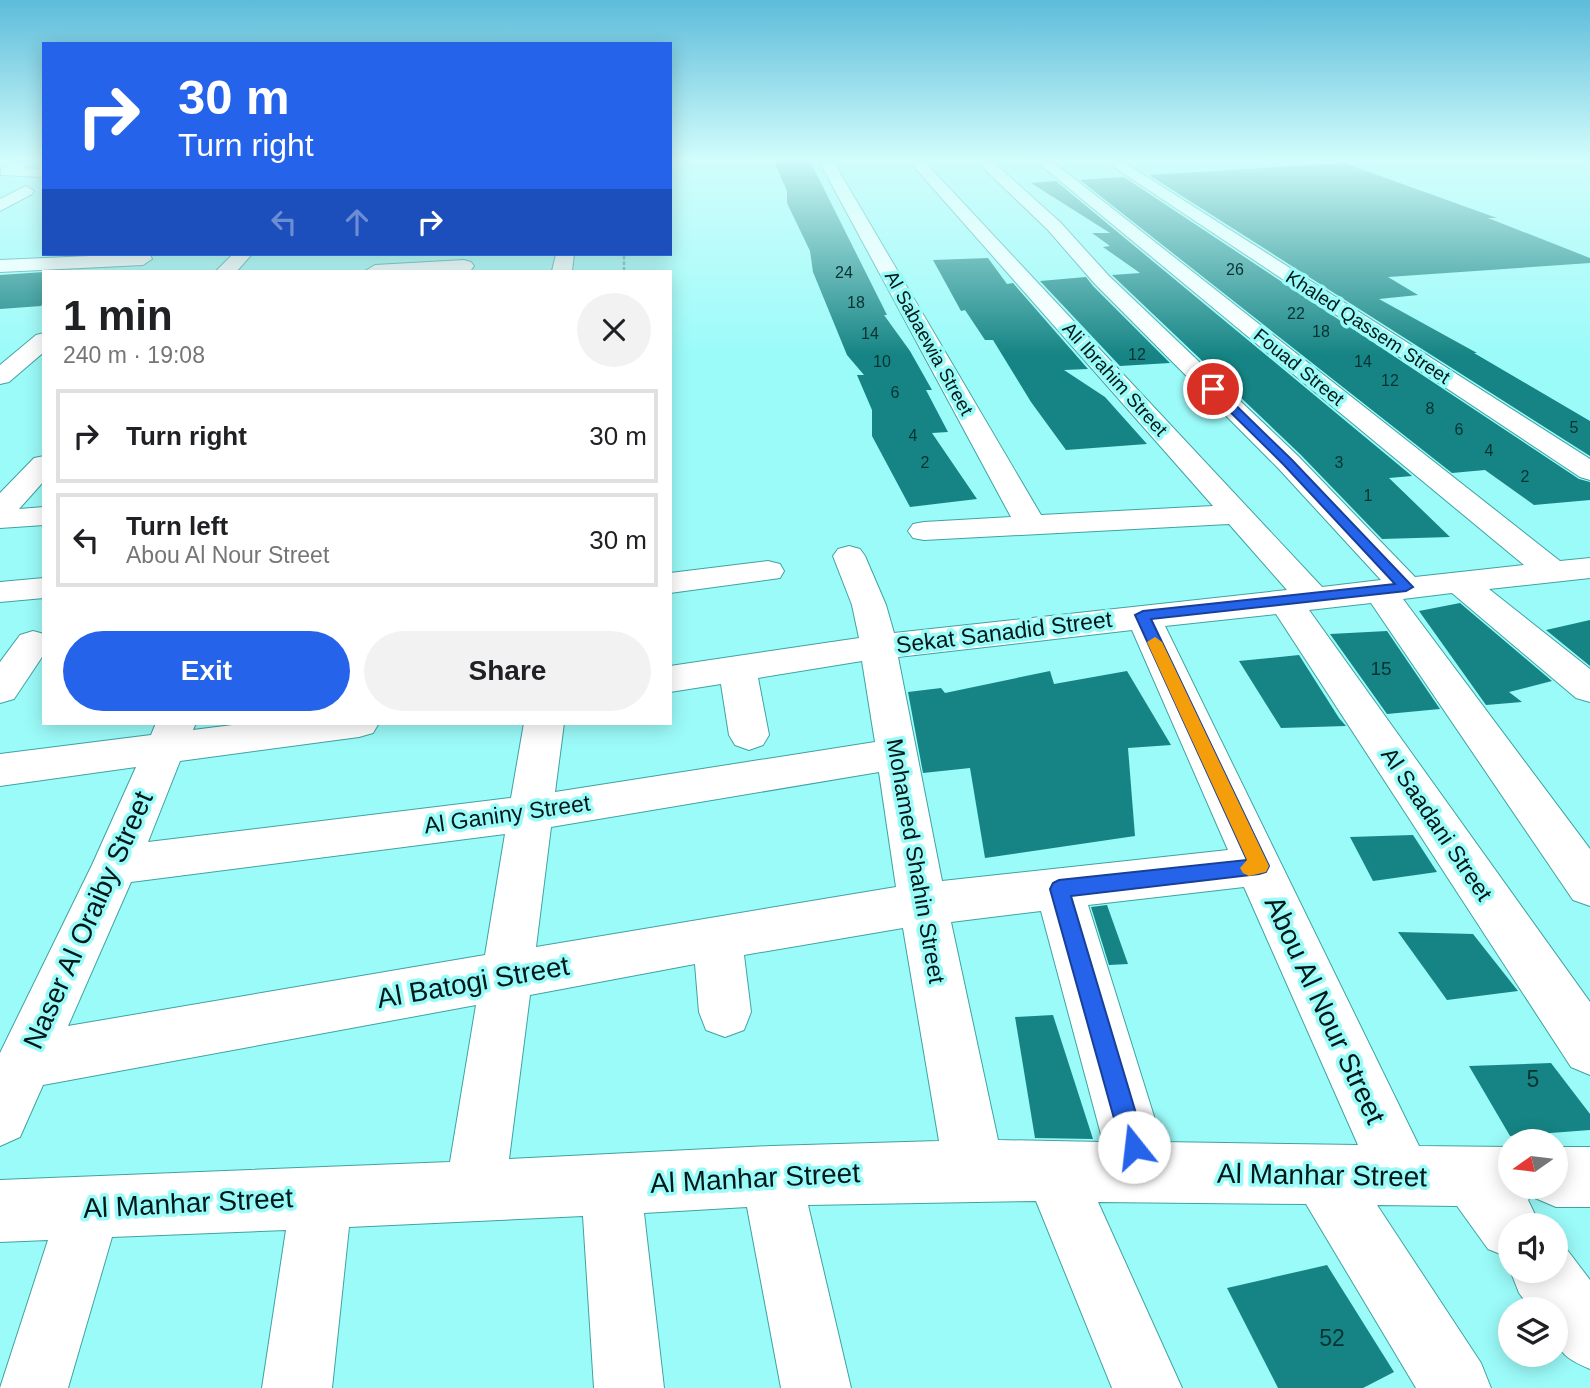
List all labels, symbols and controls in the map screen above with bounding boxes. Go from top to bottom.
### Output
icon: right [63,70,154,161]
text: 30 m [178,70,290,124]
text: Turn right [178,127,314,163]
icon: left [265,203,303,241]
icon: ahead [338,203,376,241]
icon: right [411,203,449,241]
house number: 26 [1226,261,1244,278]
house number: 24 [835,264,853,281]
street label: Khaled Qassem Street [1282,266,1454,388]
street label: Al Sabaewia Street [881,267,978,419]
text: 1 min [63,292,173,339]
button: close [577,293,651,367]
house number: 18 [847,294,865,311]
house number: 22 [1287,305,1305,322]
street label: Ali Ibrahim Street [1058,318,1172,441]
house number: 18 [1312,323,1330,340]
street label: Fouad Street [1250,324,1349,410]
house number: 14 [861,325,879,342]
text: 240 m · 19:08 [63,342,205,368]
house number: 12 [1128,346,1146,363]
house number: 10 [873,353,891,370]
house number: 14 [1354,353,1372,370]
pin [1183,359,1243,419]
icon: arrive [1194,370,1232,408]
house number: 12 [1381,372,1399,389]
house number: 6 [891,384,900,401]
house number: 8 [1426,400,1435,417]
icon: right [67,417,105,455]
house number: 5 [1570,419,1579,436]
text: Turn right [126,421,247,451]
text: 30 m [589,421,647,451]
house number: 6 [1455,421,1464,438]
house number: 4 [909,427,918,444]
house number: 4 [1485,442,1494,459]
house number: 2 [921,454,930,471]
house number: 3 [1335,454,1344,471]
house number: 2 [1521,468,1530,485]
house number: 1 [1364,487,1373,504]
text: Turn left [126,511,228,541]
icon: left [67,521,105,559]
text: 30 m [589,525,647,555]
text: Abou Al Nour Street [126,542,329,568]
street label: Sekat Sanadid Street [895,606,1114,658]
button: Exit [63,631,350,711]
button: Share [364,631,651,711]
house number: 15 [1370,658,1392,679]
street label: Mohamed Shahin Street [882,737,950,986]
street label: Al Saadani Street [1376,743,1498,906]
street label: Naser Al Oraiby Street [17,786,159,1054]
street label: Al Ganiny Street [422,789,592,839]
street label: Abou Al Nour Street [1259,891,1391,1129]
street label: Al Batogi Street [375,950,572,1014]
house number: 5 [1527,1066,1539,1092]
position arrow [1097,1110,1171,1184]
north arrow [1498,1129,1568,1199]
map controls [1498,1129,1568,1367]
street label: Al Manhar Street [649,1157,861,1199]
street label: Al Manhar Street [1217,1158,1428,1192]
street label: Al Manhar Street [82,1182,294,1224]
button: sound [1498,1213,1568,1283]
button: layers [1498,1297,1568,1367]
house number: 52 [1319,1325,1345,1351]

